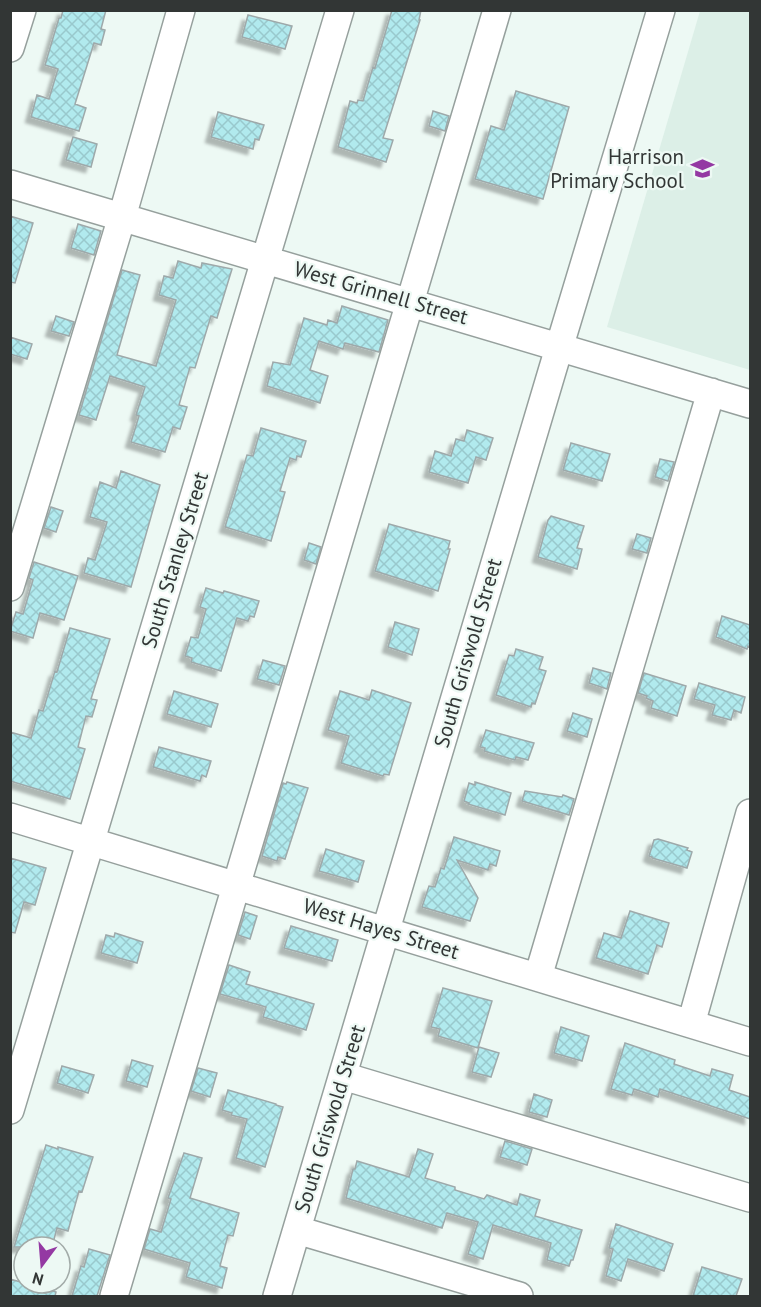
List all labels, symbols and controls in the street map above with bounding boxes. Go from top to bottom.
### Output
place label: Harrison Primary School [550,143,684,194]
school or university icon: Harrison Primary School [689,156,715,182]
street label: West Grinnell Street [291,255,471,330]
street label: South Stanley Street [135,469,214,651]
street label: South Griswold Street [428,555,507,751]
street label: West Hayes Street [300,892,462,965]
street label: South Griswold Street [288,1021,371,1216]
north arrow [12,1235,72,1295]
text: N [30,1268,46,1290]

